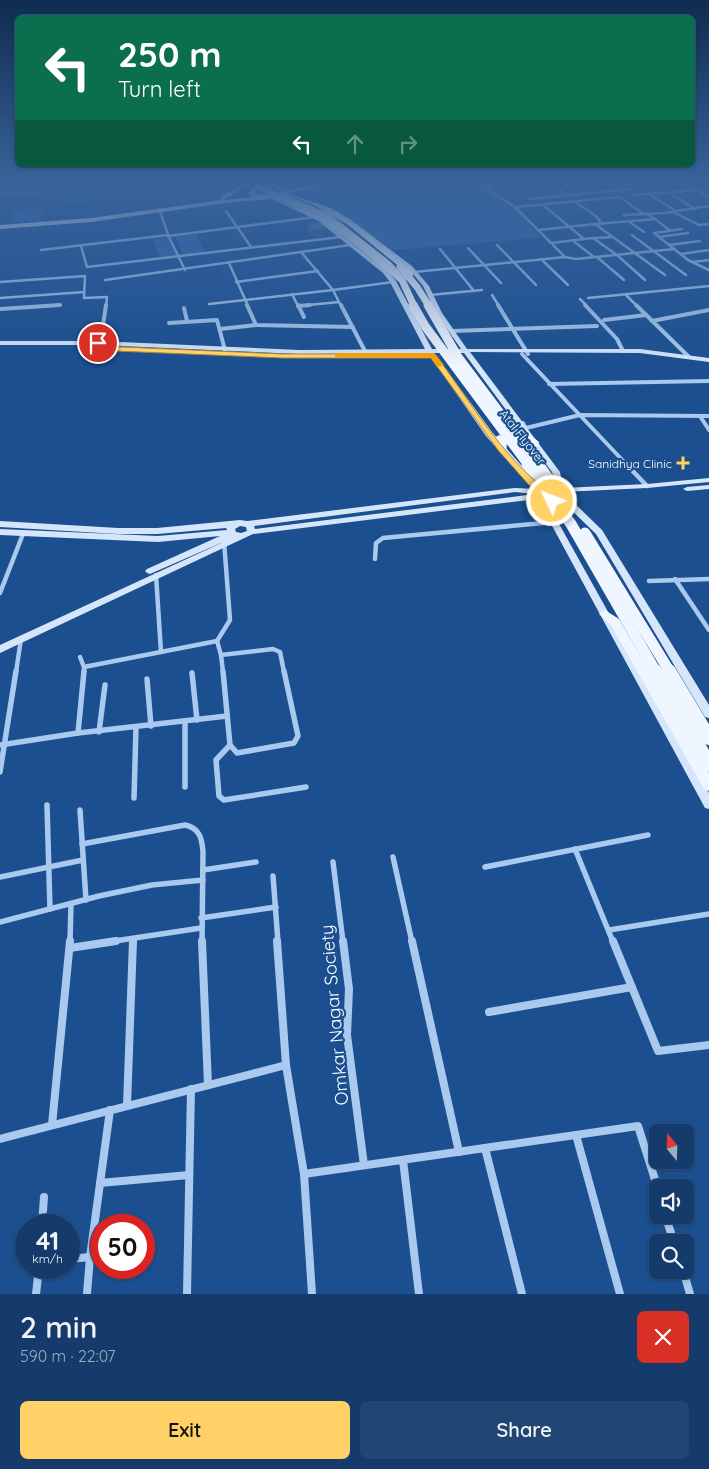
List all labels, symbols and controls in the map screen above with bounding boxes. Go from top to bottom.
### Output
text: 250 m [118,32,222,76]
icon: left [35,35,100,100]
text: Turn left [118,75,201,103]
icon: left [288,130,316,158]
icon: ahead [341,130,369,158]
icon: right [394,130,422,158]
pin [77,322,119,364]
icon: arrive [84,329,112,357]
street label: Atal Flyover [497,406,549,468]
place label: Sanidhya Clinic [588,456,672,471]
marker: Sanidhya Clinic [676,456,690,470]
position arrow [525,474,577,526]
street label: Omkar Nagar Society [315,924,353,1106]
north arrow [649,1124,694,1169]
map controls [649,1124,694,1279]
button: sound [649,1179,694,1224]
speed limit sign: 50 [90,1214,155,1279]
text: 41 [36,1225,59,1256]
button: search [649,1234,694,1279]
text: km/h [32,1251,63,1266]
text: 2 min [20,1308,97,1346]
button: close [637,1311,689,1363]
text: 590 m · 22:07 [20,1346,116,1366]
button: Exit [20,1401,350,1459]
button: Share [360,1401,689,1459]

